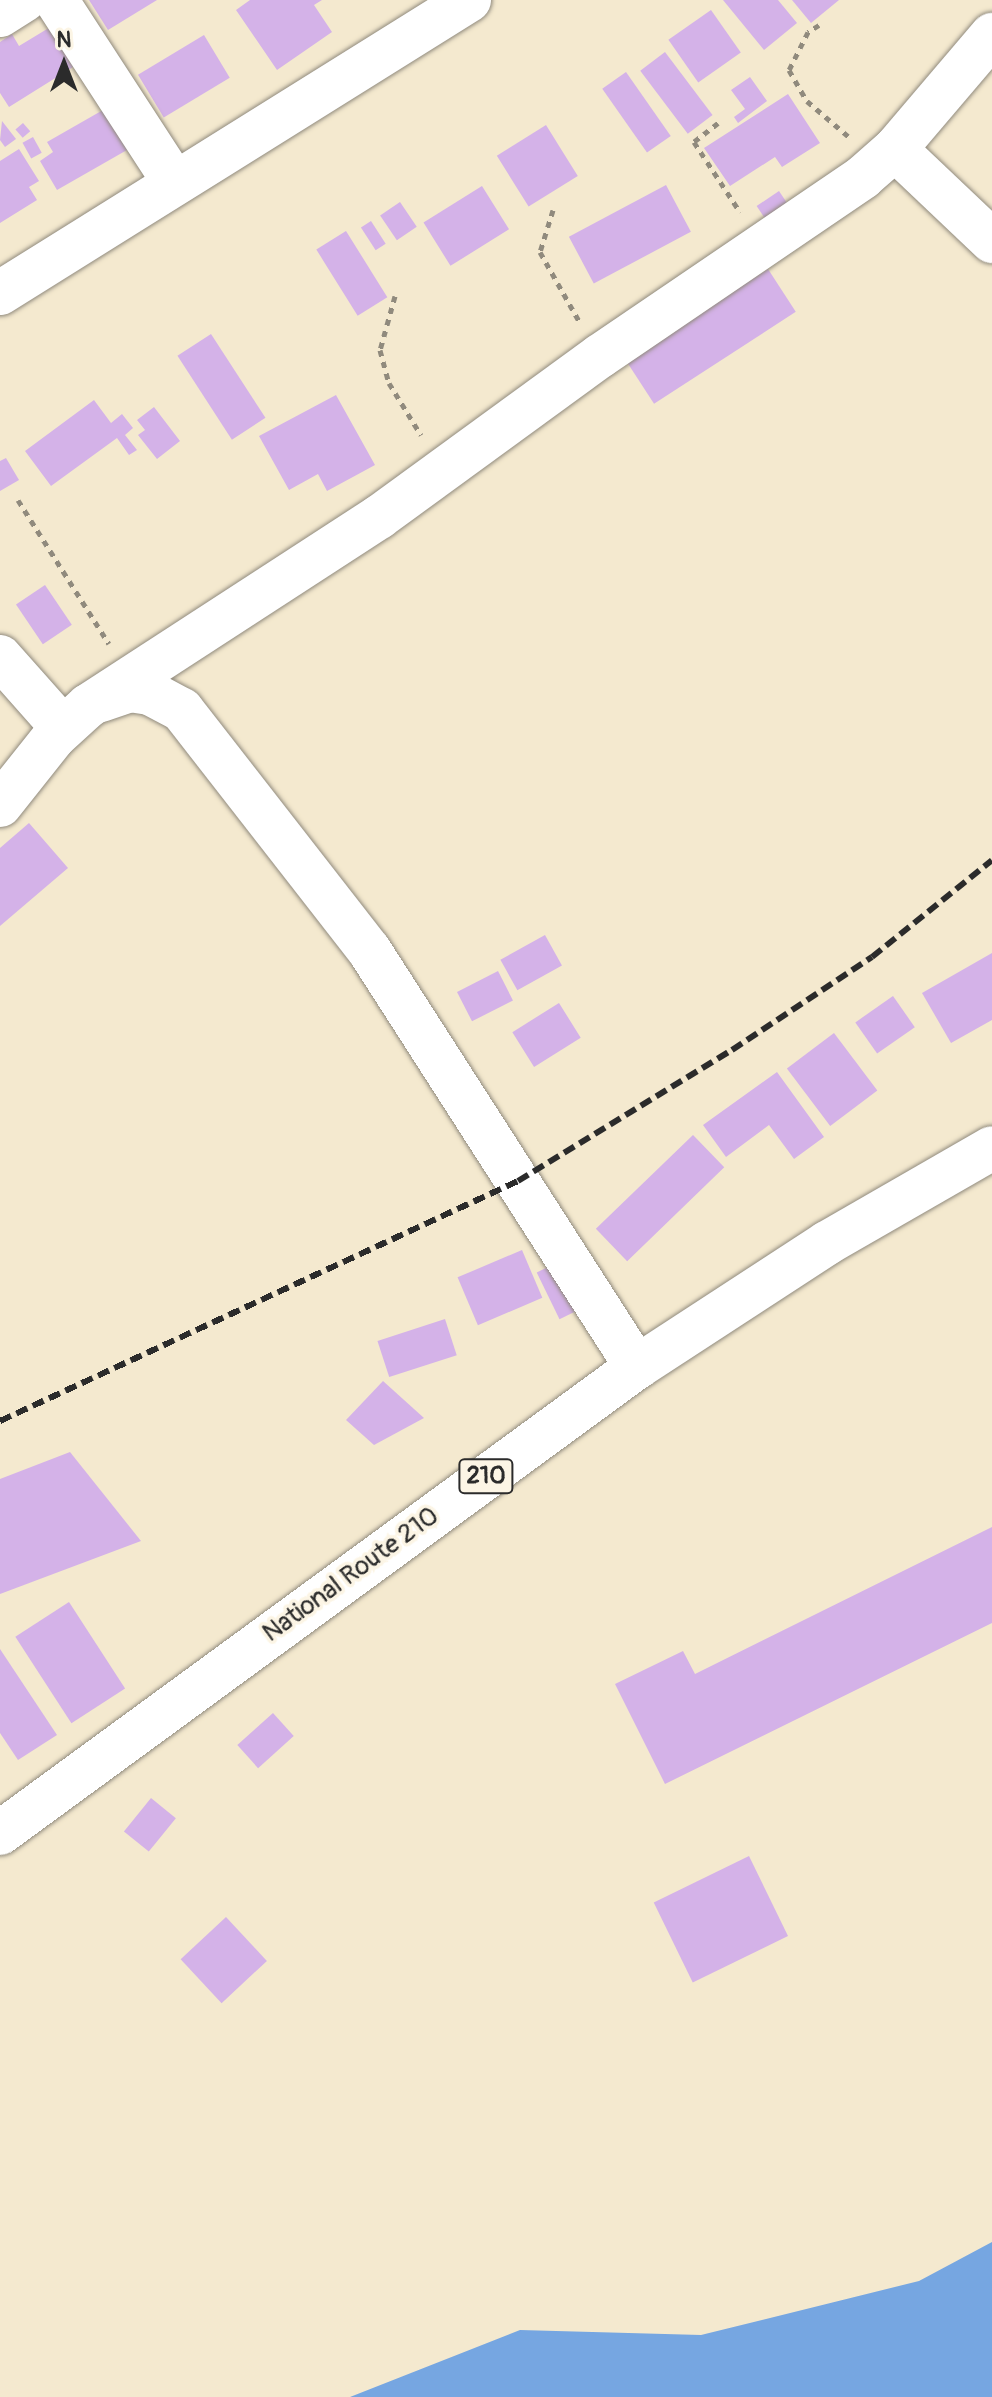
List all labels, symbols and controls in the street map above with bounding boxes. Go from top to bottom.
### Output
north arrow [24,24,104,104]
text: N [57,26,71,54]
road number: 210 [458,1456,514,1496]
street label: National Route 210 [257,1501,445,1649]

